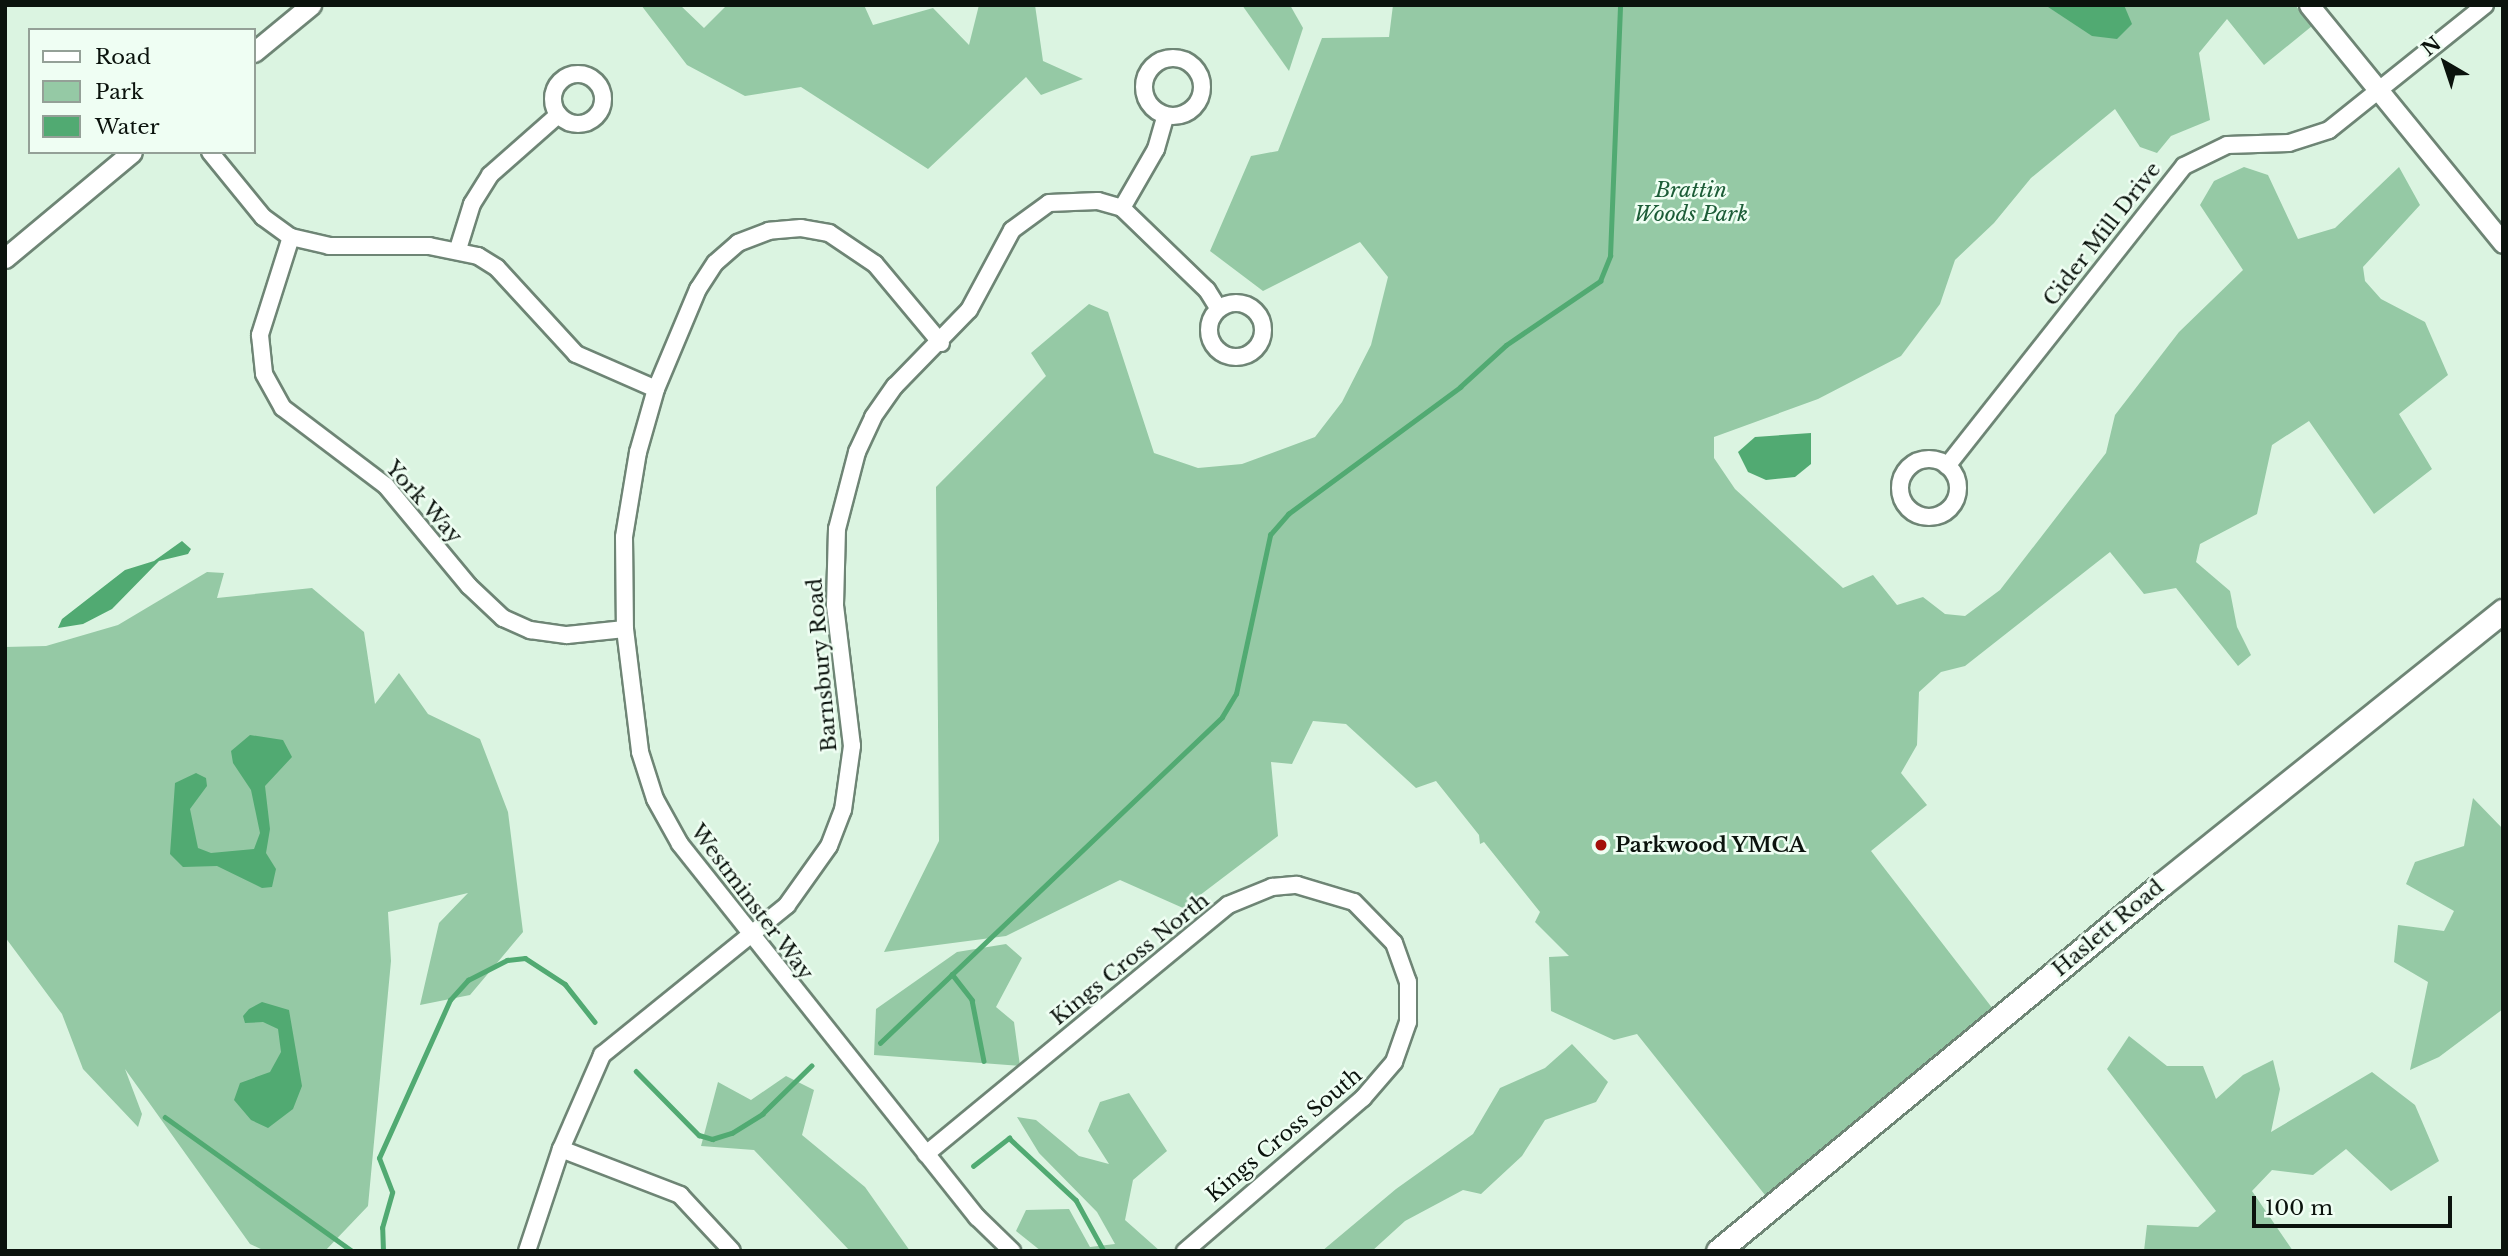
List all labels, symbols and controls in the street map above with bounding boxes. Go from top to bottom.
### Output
legend [28,28,256,154]
north arrow [2410,28,2480,98]
text: N [2417,32,2446,61]
text: Road [95,44,151,70]
text: Park [95,79,144,105]
text: Water [95,114,159,140]
street label: Cider Mill Drive [2038,157,2166,311]
park label: Brattin Woods Park [1634,177,1748,227]
street label: York Way [380,455,468,549]
street label: Barnsbury Road [802,577,842,753]
street label: Westminster Way [685,819,819,985]
place label: Parkwood YMCA [1615,832,1807,858]
marker: Parkwood YMCA [1593,837,1609,853]
street label: Haslett Road [2047,874,2169,982]
street label: Kings Cross North [1046,888,1214,1030]
street label: Kings Cross South [1201,1063,1367,1207]
scale bar [2256,1182,2456,1226]
text: 100 m [2265,1195,2333,1221]

